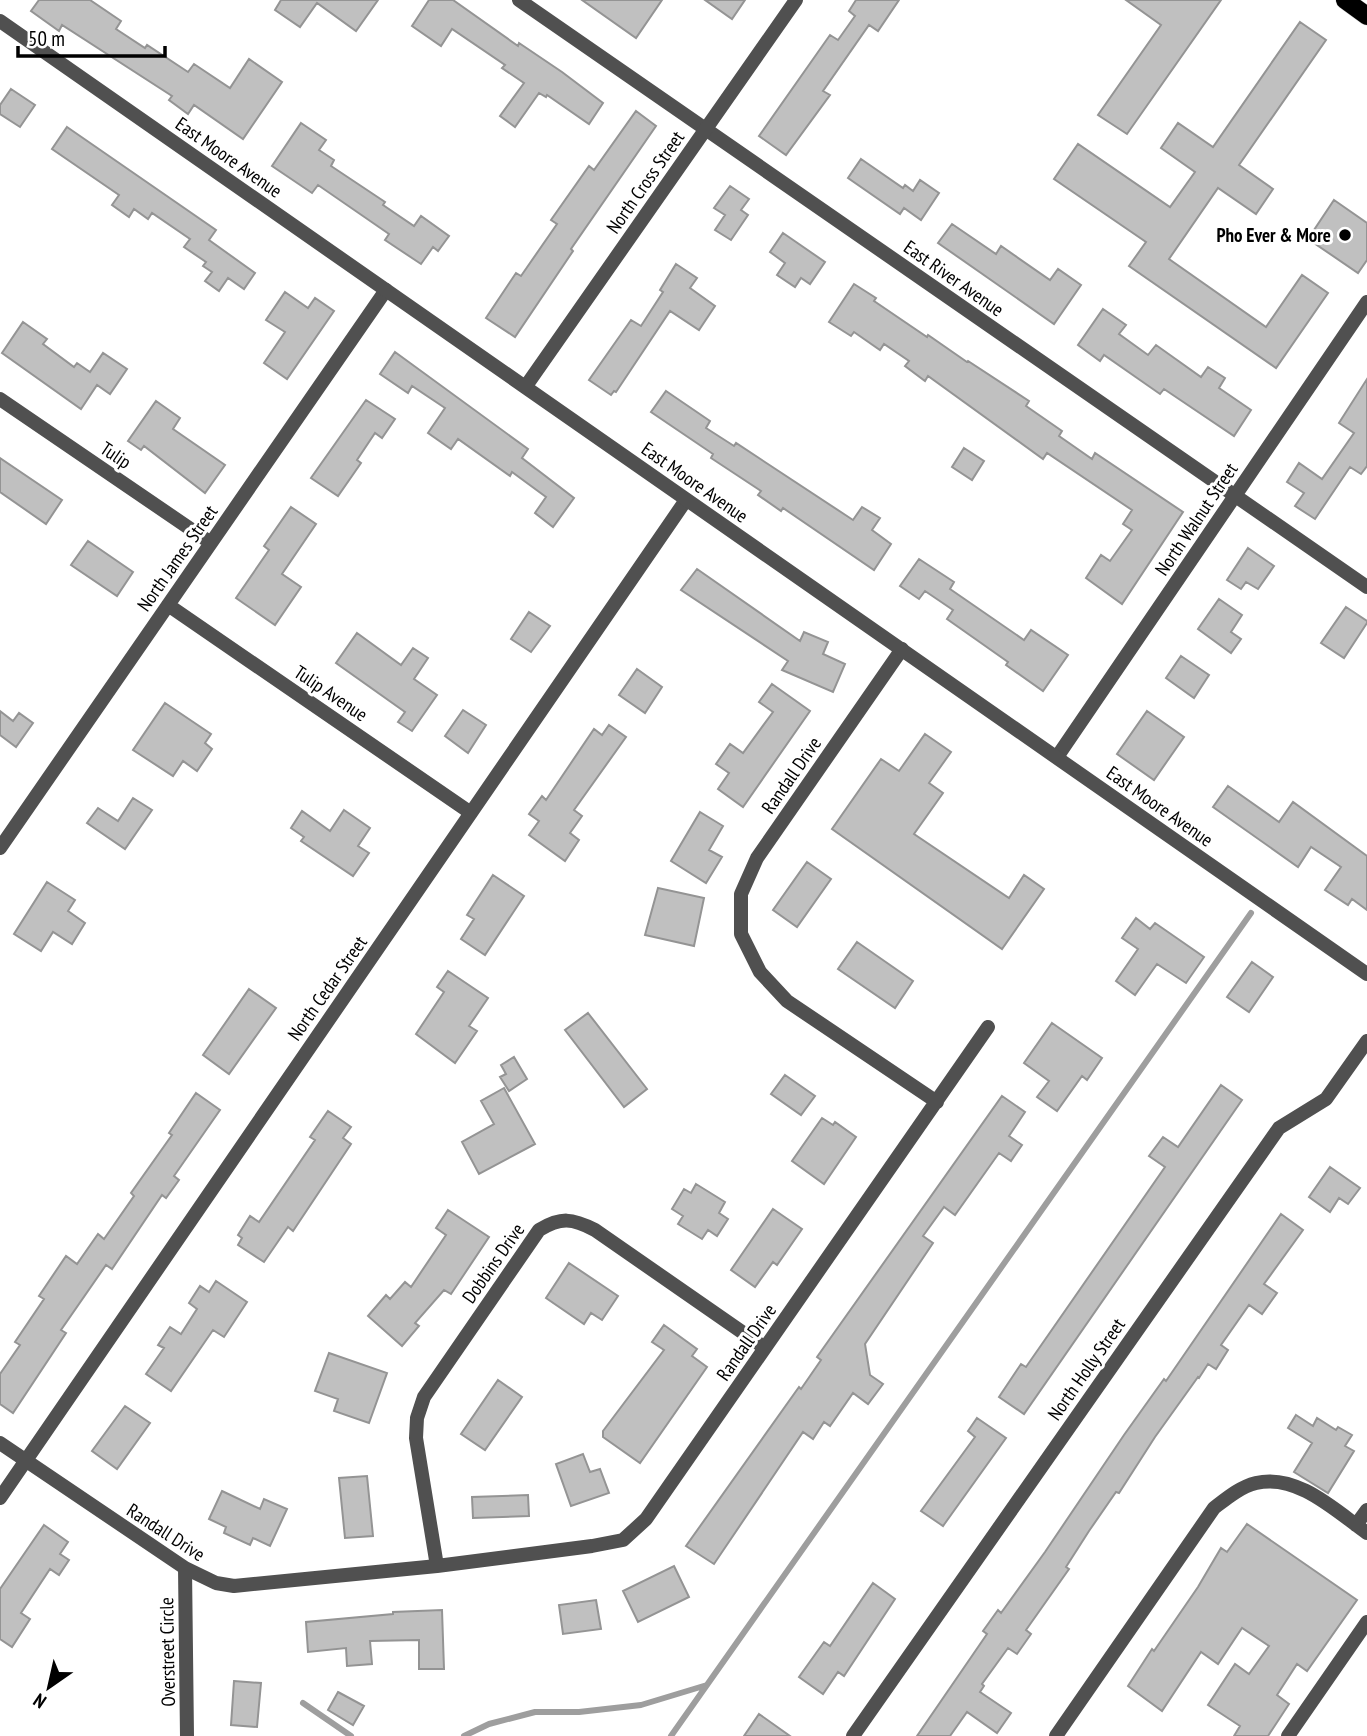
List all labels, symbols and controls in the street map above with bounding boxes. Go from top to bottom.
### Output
scale bar [18,14,164,58]
text: 50 m [28,25,65,52]
street label: East Moore Avenue [171,111,287,203]
street label: North Cross Street [601,125,690,238]
place label: Pho Ever & More [1216,223,1331,247]
marker: Pho Ever & More [1337,227,1353,243]
street label: East River Avenue [899,235,1009,321]
street label: Tulip [96,436,136,474]
street label: East Moore Avenue [637,436,753,528]
street label: North Walnut Street [1149,457,1243,580]
street label: North James Street [132,500,223,616]
street label: Tulip Avenue [290,660,372,726]
street label: Randall Drive [756,732,826,818]
street label: East Moore Avenue [1102,760,1218,852]
street label: North Cedar Street [282,930,372,1045]
street label: Dobbins Drive [457,1218,529,1308]
street label: Randall Drive [711,1299,781,1385]
street label: North Holly Street [1042,1313,1130,1425]
street label: Randall Drive [122,1498,210,1566]
street label: Overstreet Circle [154,1597,180,1707]
north arrow [14,1652,84,1722]
text: N [29,1688,50,1714]

